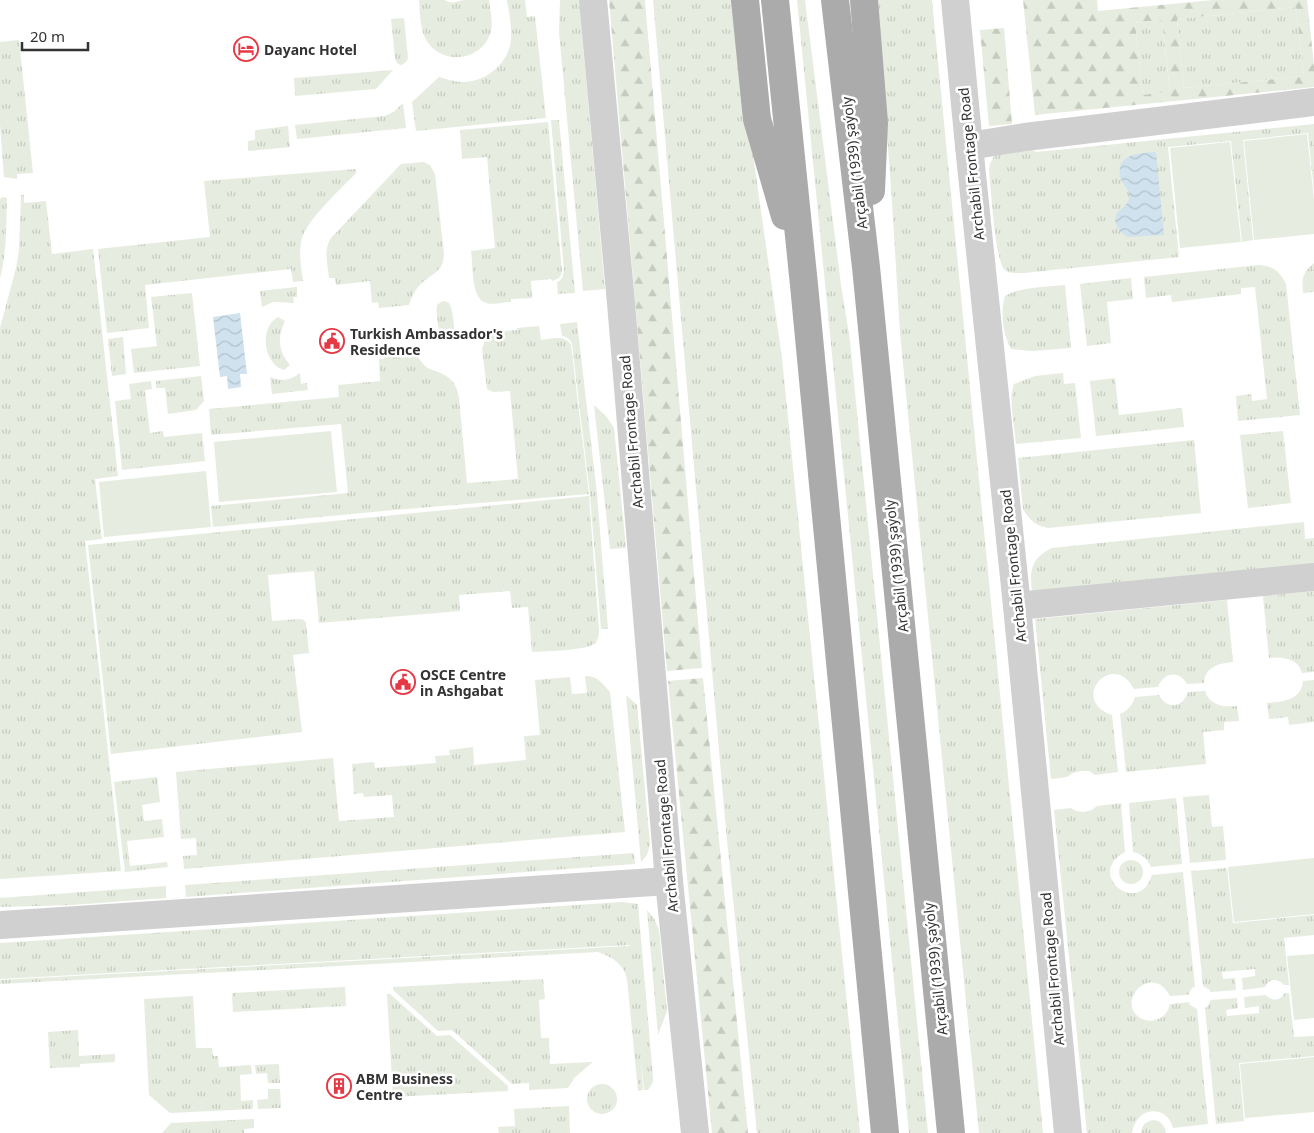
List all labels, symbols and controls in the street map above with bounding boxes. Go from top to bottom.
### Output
scale bar [22,20,89,52]
text: 20 m [30,26,65,46]
hotel icon: Dayanc Hotel [233,36,259,62]
place label: Dayanc Hotel [264,40,357,59]
street label: Archabil Frontage Road [954,87,988,241]
street label: Arçabil (1939) şaýoly [836,95,872,230]
place label: Turkish Ambassador's Residence [350,324,503,359]
public building icon: Turkish Ambassador's Residence [319,328,345,354]
street label: Archabil Frontage Road [615,355,647,509]
street label: Archabil Frontage Road [996,489,1030,643]
street label: Arçabil (1939) şaýoly [879,498,912,633]
place label: OSCE Centre in Ashgabat [420,665,506,700]
public building icon: OSCE Centre in Ashgabat [390,669,416,695]
street label: Archabil Frontage Road [650,759,682,913]
street label: Archabil Frontage Road [1036,892,1068,1046]
street label: Arçabil (1939) şaýoly [918,901,951,1036]
place label: ABM Business Centre [356,1069,453,1104]
building icon: ABM Business Centre [326,1073,352,1099]

